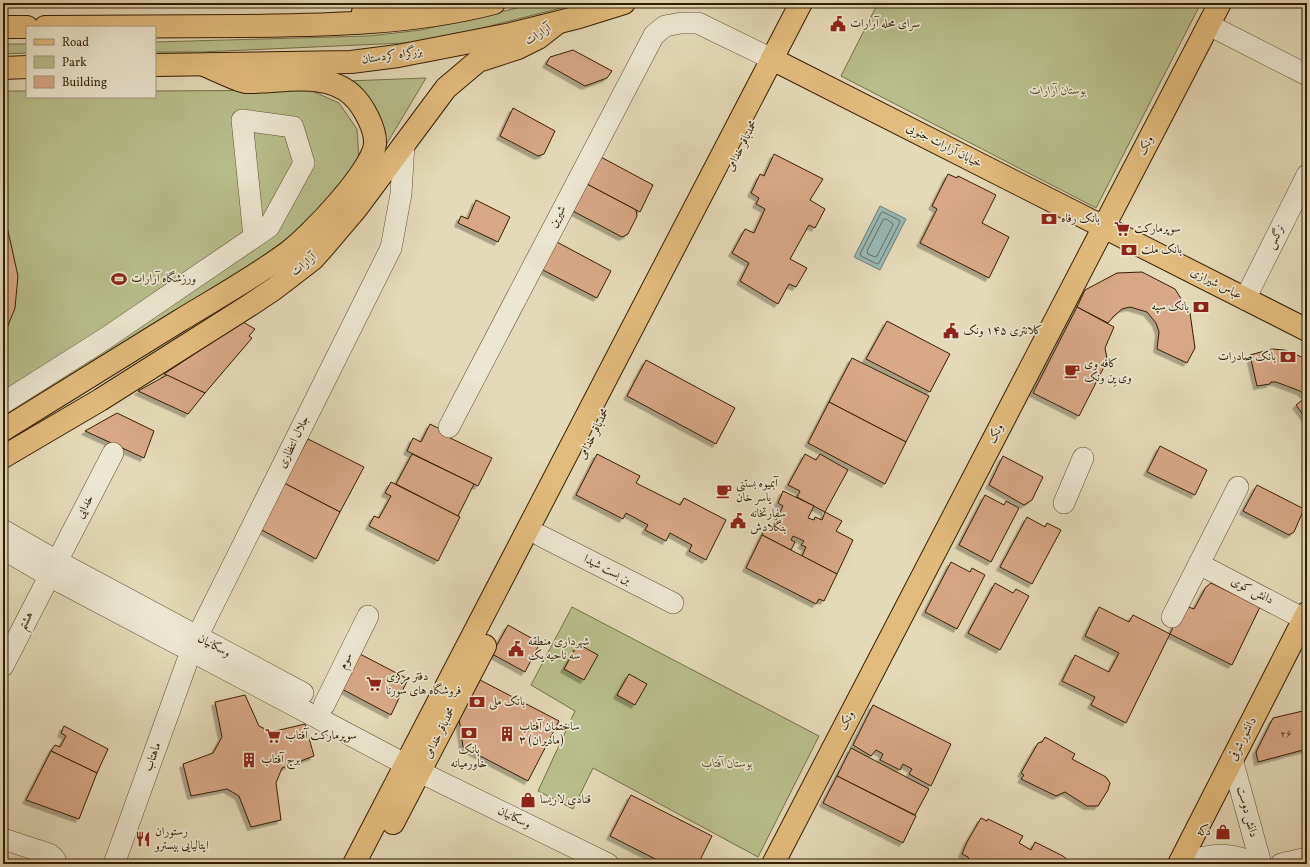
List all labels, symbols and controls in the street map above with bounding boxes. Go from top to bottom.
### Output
public building icon: سرای محله آرارات [829,15,847,33]
place label: سرای محله آرارات [850,15,920,32]
street label: آرارات [521,19,555,49]
legend [26,26,156,98]
text: Road [62,35,89,51]
street label: بزرگراه کردستان [360,43,424,68]
text: Park [62,55,87,71]
text: Building [62,75,107,91]
park label: بوستان آرارات [1030,82,1087,99]
street label: محمدباقر خدامی [722,118,762,174]
street label: خیابان آرارات جنوبی [903,119,985,172]
street label: ونک [1134,133,1158,159]
street label: شیرین [546,203,571,231]
bank icon: بانک رفاه [1040,210,1058,228]
place label: بانک رفاه [1061,211,1100,227]
supermarket icon: سوپرمارکت [1113,220,1131,238]
place label: سوپرمارکت [1134,221,1181,237]
street label: نرگس [1263,222,1289,252]
bank icon: بانک ملت [1120,241,1138,259]
place label: بانک ملت [1141,242,1182,258]
street label: آرارات [287,248,321,280]
street label: عباس شیرازی [1188,264,1245,304]
sports icon: ورزشگاه آرارات [110,270,128,288]
place label: ورزشگاه آرارات [131,270,196,287]
bank icon: بانک سپه [1192,298,1210,316]
place label: بانک سپه [1151,299,1189,315]
public building icon: کلانتری ۱۴۵ ونک [942,322,960,340]
place label: کلانتری ۱۴۵ ونک [963,323,1043,339]
bank icon: بانک صادرات [1279,348,1297,366]
place label: بانک صادرات [1218,349,1276,365]
place label: کافه وی‌ وی‌ یِن ونک [1084,356,1132,387]
cafe icon: کافه وی‌ وی‌ یِن ونک [1063,362,1081,380]
street label: محمدباقر خدامی [574,406,614,462]
street label: جلال انتظاری [274,413,314,471]
street label: ونک [984,421,1008,447]
place label: آبمیوه بستنی یاسر خان [736,475,779,506]
cafe icon: آبمیوه بستنی یاسر خان [715,482,733,500]
street label: خدایی [72,492,98,522]
place label: سفارتخانه بنگلادش [750,506,787,536]
public building icon: سفارتخانه بنگلادش [729,512,747,530]
street label: بن بست شیدا [581,551,634,589]
street label: دانش کوی [1228,573,1276,609]
street label: هشتم [15,609,40,634]
street label: وسکانیان [195,631,233,661]
place label: شهرداری منطقه سه ناحیه یک [528,634,589,664]
public building icon: شهرداری منطقه سه ناحیه یک [507,640,525,658]
street label: سوم [335,650,359,673]
place label: دفتر مرکزی فروشگاه های سورنا [386,669,461,699]
supermarket icon: دفتر مرکزی فروشگاه های سورنا [365,675,383,693]
bank icon: بانک ملی [468,693,486,711]
place label: بانک ملی [489,694,525,710]
street label: محمدباقر خدامی [420,705,460,761]
street label: ونک [835,708,859,734]
street label: دانشور شرقی [1225,714,1261,764]
place label: ساختمان آفتاب ۳ (مادیران) [519,718,580,749]
bank icon: بانک خاورمیانه [460,724,478,742]
building icon: ساختمان آفتاب ۳ (مادیران) [498,725,516,743]
supermarket icon: سوپرمارکت آفتاب [264,727,282,745]
place label: سوپرمارکت آفتاب [285,727,357,744]
house number: ۲۶ [1280,727,1292,741]
street label: ماهتاب [140,740,166,774]
place label: بانک خاورمیانه [451,742,487,772]
building icon: برج آفتاب [240,751,258,769]
place label: برج آفتاب [261,751,300,770]
park label: بوستان آفتاب [702,755,753,772]
street label: دانش دوست [1233,785,1261,839]
shop icon: قنادی لاریسا [519,791,537,809]
place label: قنادی لاریسا [540,792,591,808]
street label: وسکانیان [495,803,533,833]
place label: دکه [1197,823,1211,840]
shop icon: دکه [1214,823,1232,841]
place label: رستوران ایتالیایی بیسترو [153,824,209,854]
restaurant icon: رستوران ایتالیایی بیسترو [134,830,152,848]

